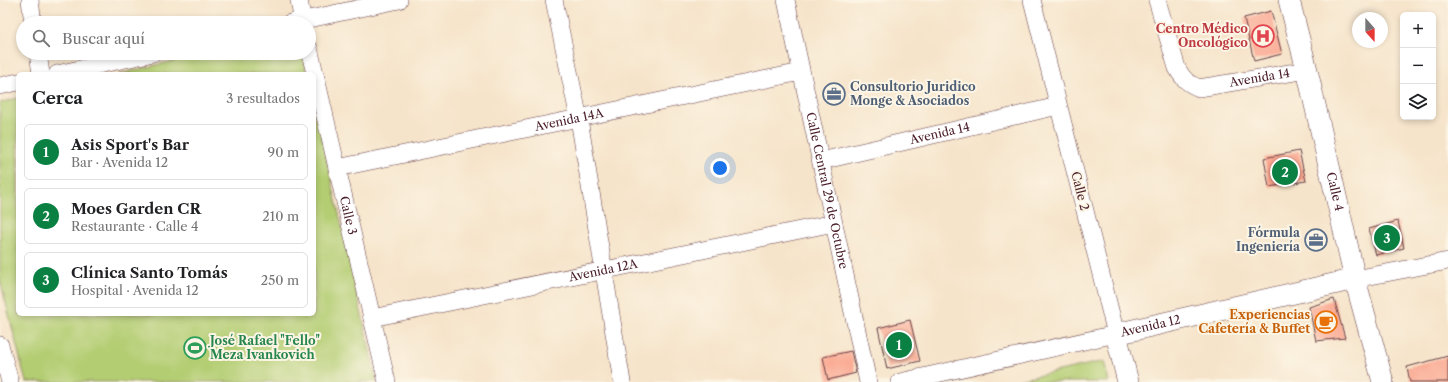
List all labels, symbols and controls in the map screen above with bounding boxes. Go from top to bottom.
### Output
north arrow [1352,12,1388,48]
map controls [1400,12,1436,120]
button: + [1400,12,1436,48]
search box [16,16,316,60]
place label: Centro Médico Oncológico [1156,21,1248,50]
hospital icon: Centro Médico Oncológico [1250,23,1276,49]
icon: search [30,27,52,49]
text: Buscar aquí [62,29,145,48]
button: − [1400,48,1436,84]
street label: Avenida 14 [1227,65,1291,90]
place label: Consultorio Juridico Monge & Asociados [850,79,976,108]
office icon: Consultorio Juridico Monge & Asociados [821,81,847,107]
button: layers [1400,84,1436,120]
text: Cerca [32,88,83,108]
text: 3 resultados [226,90,300,106]
street label: Avenida 14A [532,105,606,134]
street label: Calle Central 29 de Octubre [803,111,852,271]
street label: Avenida 14 [907,119,971,147]
text: Asis Sport's Bar [71,135,189,154]
text: 1 [43,144,49,160]
text: 90 m [268,144,299,160]
text: Bar · Avenida 12 [71,154,168,170]
pin: 2 [1272,157,1298,187]
your location [710,158,730,178]
street label: Calle 2 [1068,170,1093,212]
street label: Calle 4 [1324,170,1347,213]
street label: Calle 3 [337,195,360,236]
text: Moes Garden CR [71,199,201,218]
text: 2 [42,208,50,224]
text: 210 m [262,208,299,224]
text: Restaurante · Calle 4 [71,218,199,234]
pin: 3 [1374,223,1400,253]
place label: Fórmula Ingeniería [1236,225,1301,254]
office icon: Fórmula Ingeniería [1303,227,1329,253]
street label: Avenida 12A [566,255,640,285]
text: Clínica Santo Tomás [71,263,228,282]
text: 3 [42,272,50,288]
text: 250 m [261,272,299,288]
text: Hospital · Avenida 12 [71,282,199,298]
place label: Experiencias Cafetería & Buffet [1198,307,1310,336]
cafe icon: Experiencias Cafetería & Buffet [1313,309,1339,335]
street label: Avenida 12 [1118,311,1182,340]
pin: 1 [886,330,912,360]
place label: José Rafael "Fello" Meza Ivankovich [208,333,320,362]
sports icon: José Rafael "Fello" Meza Ivankovich [182,335,208,361]

